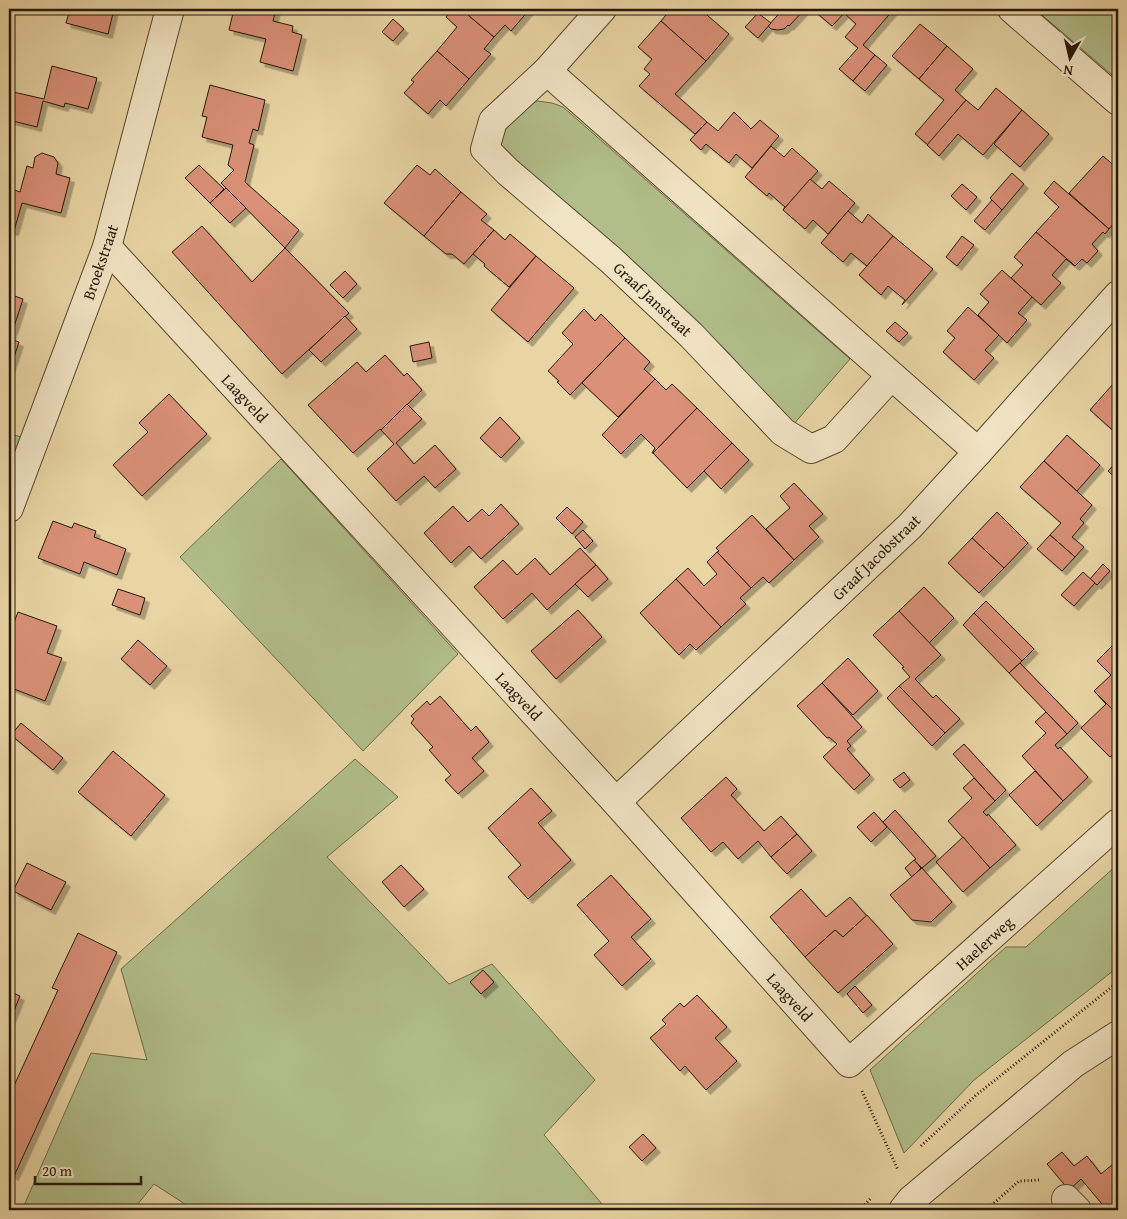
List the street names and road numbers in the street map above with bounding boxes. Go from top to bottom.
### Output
street label: Broekstraat [76,221,124,303]
street label: Graaf Janstraat [608,256,698,342]
street label: Laagveld [216,368,274,428]
street label: Graaf Jacobstraat [826,508,926,606]
street label: Laagveld [490,666,548,726]
street label: Haelerweg [950,910,1018,976]
street label: Laagveld [761,967,819,1027]

